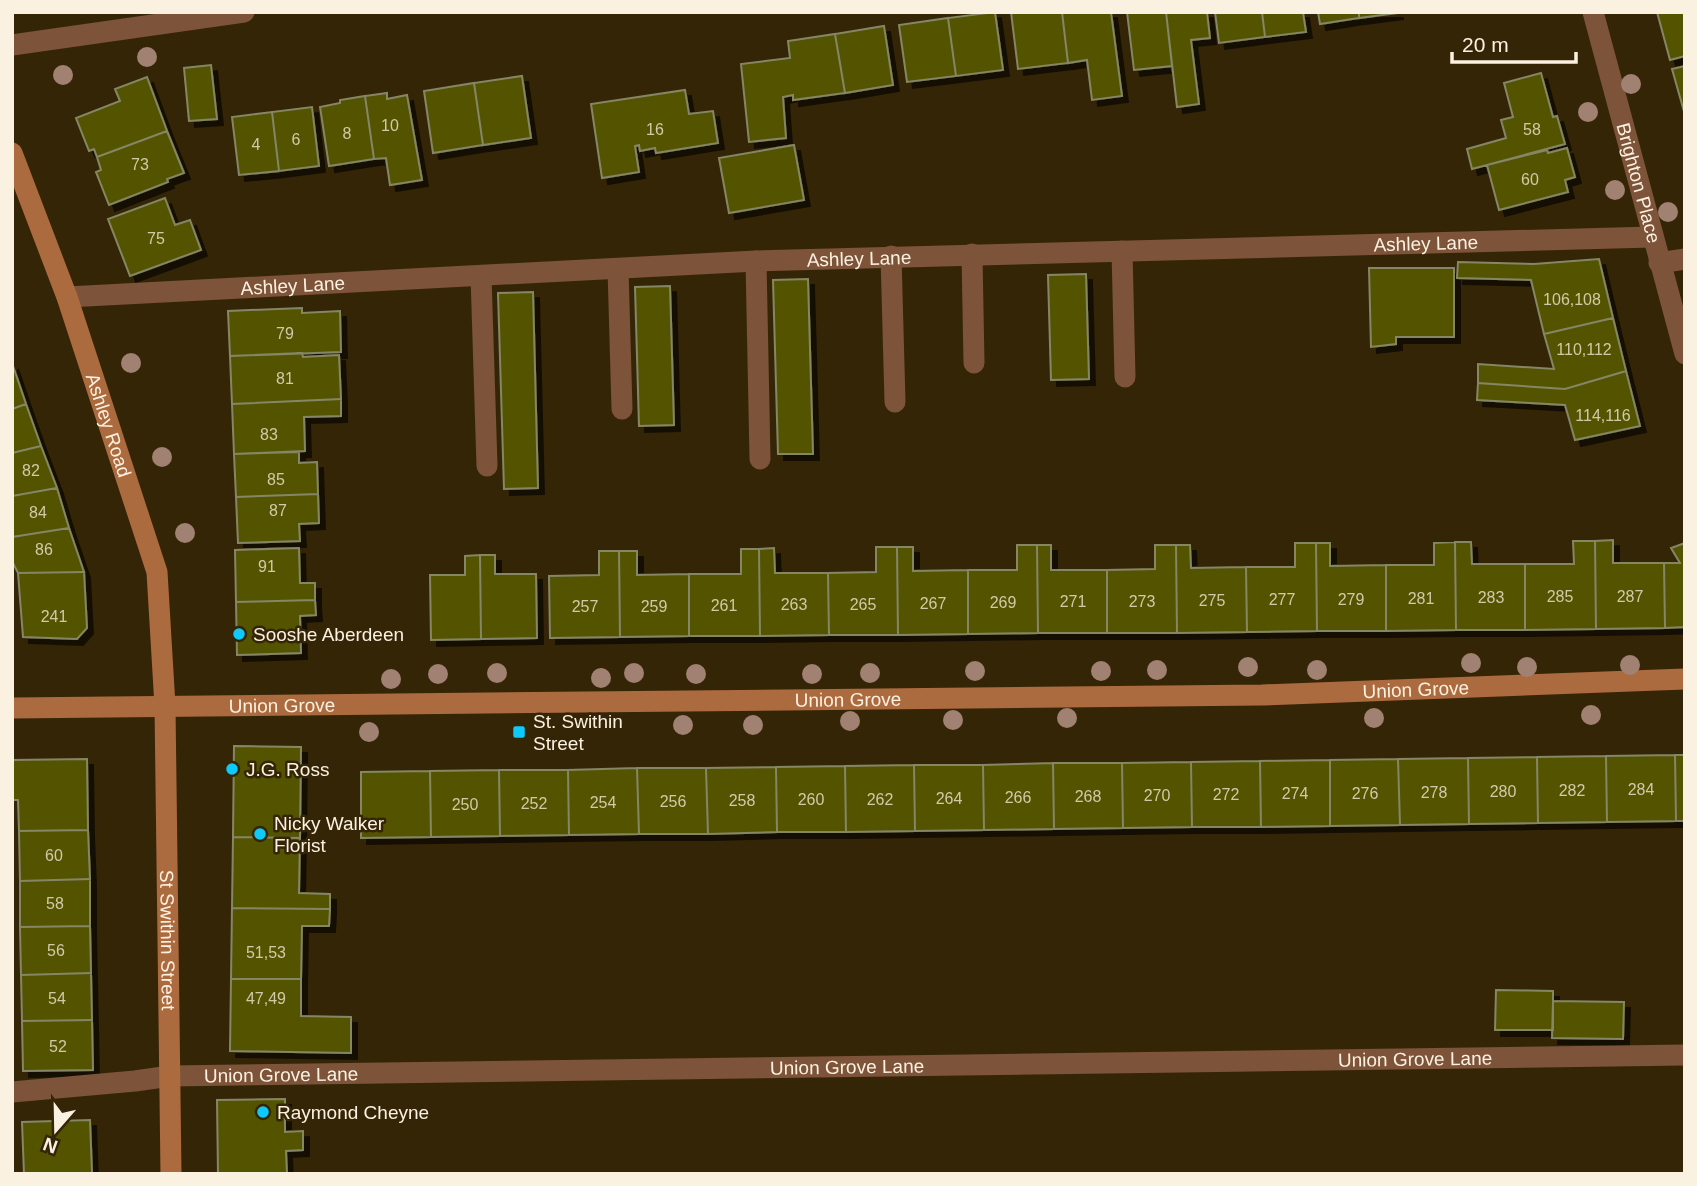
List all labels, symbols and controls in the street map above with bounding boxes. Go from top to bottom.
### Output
scale bar [1452,21,1576,65]
text: 20 m [1462,33,1509,56]
house number: 10 [381,117,399,134]
street label: Brighton Place [1613,120,1665,245]
house number: 16 [646,121,664,138]
house number: 58 [1523,121,1541,138]
house number: 8 [343,125,352,142]
house number: 6 [292,131,301,148]
house number: 4 [252,136,261,153]
house number: 73 [131,156,149,173]
house number: 60 [1521,171,1539,188]
house number: 75 [147,230,165,247]
street label: Ashley Lane [1373,231,1478,255]
street label: Ashley Lane [806,246,912,270]
street label: Ashley Lane [240,272,346,298]
house number: 106,108 [1543,291,1601,308]
house number: 79 [276,325,294,342]
house number: 110,112 [1556,341,1612,358]
house number: 81 [276,370,294,387]
street label: Ashley Road [82,371,136,480]
house number: 114,116 [1575,407,1631,424]
house number: 83 [260,426,278,443]
house number: 82 [22,462,40,479]
house number: 85 [267,471,285,488]
house number: 87 [269,502,287,519]
house number: 84 [29,504,47,521]
house number: 86 [35,541,53,558]
house number: 91 [258,558,276,575]
house number: 285 [1547,588,1573,605]
house number: 287 [1617,588,1643,605]
house number: 283 [1478,589,1504,606]
house number: 281 [1408,590,1434,607]
house number: 277 [1269,591,1295,608]
house number: 279 [1338,591,1364,608]
house number: 275 [1199,592,1225,609]
house number: 271 [1060,593,1086,610]
house number: 273 [1129,593,1155,610]
house number: 269 [990,594,1016,611]
house number: 267 [920,595,946,612]
house number: 263 [781,596,807,613]
house number: 265 [850,596,876,613]
house number: 261 [711,597,737,614]
house number: 257 [572,598,598,615]
house number: 259 [641,598,667,615]
house number: 241 [41,608,67,625]
place label: Sooshe Aberdeen [253,624,404,645]
marker: Sooshe Aberdeen [231,626,247,642]
street label: Union Grove [1362,677,1470,702]
street label: Union Grove [794,688,901,710]
street label: Union Grove [229,694,335,716]
place label: St. Swithin Street [533,711,623,754]
marker: St. Swithin Street [511,724,527,740]
place label: J.G. Ross [246,759,329,780]
marker: J.G. Ross [224,761,240,777]
house number: 284 [1628,781,1654,798]
house number: 282 [1559,782,1585,799]
house number: 280 [1490,783,1516,800]
house number: 278 [1421,784,1447,801]
house number: 274 [1282,785,1308,802]
house number: 276 [1352,785,1378,802]
house number: 272 [1213,786,1239,803]
house number: 270 [1144,787,1170,804]
house number: 268 [1075,788,1101,805]
house number: 266 [1005,789,1031,806]
house number: 264 [936,790,962,807]
house number: 260 [798,791,824,808]
house number: 262 [867,791,893,808]
house number: 258 [729,792,755,809]
house number: 256 [660,793,686,810]
house number: 254 [590,794,616,811]
house number: 252 [521,795,547,812]
house number: 250 [452,796,478,813]
place label: Nicky Walker Florist [274,813,385,856]
marker: Nicky Walker Florist [252,826,268,842]
house number: 60 [45,847,63,864]
street label: St Swithin Street [157,870,179,1011]
house number: 58 [46,895,64,912]
house number: 56 [47,942,65,959]
house number: 51,53 [246,944,286,961]
house number: 54 [48,990,66,1007]
house number: 47,49 [246,990,286,1007]
house number: 52 [49,1038,67,1055]
street label: Union Grove Lane [1338,1047,1492,1070]
street label: Union Grove Lane [770,1055,924,1078]
street label: Union Grove Lane [204,1063,358,1086]
north arrow [21,1095,91,1165]
place label: Raymond Cheyne [277,1102,429,1123]
marker: Raymond Cheyne [255,1104,271,1120]
text: N [40,1133,60,1158]

